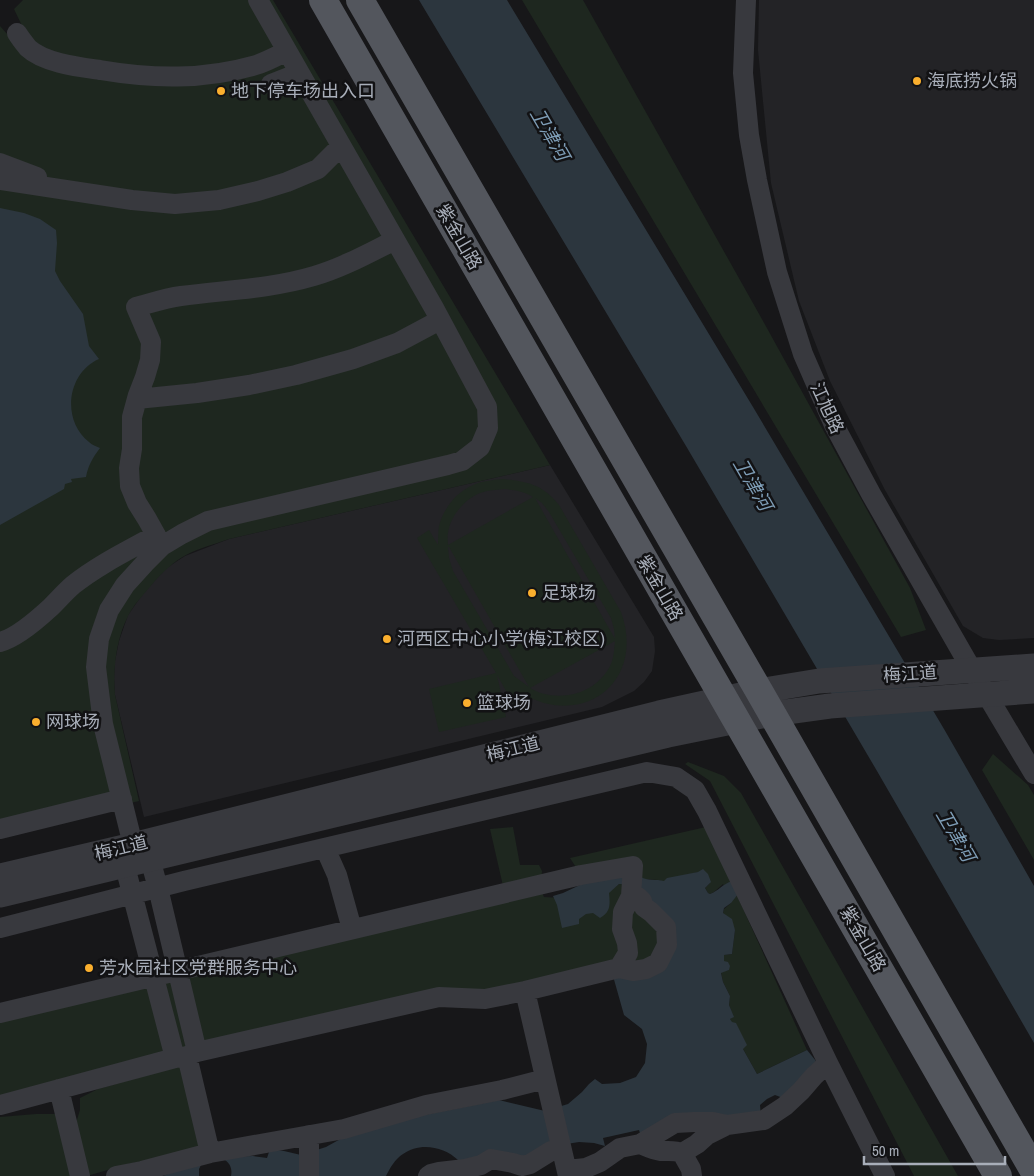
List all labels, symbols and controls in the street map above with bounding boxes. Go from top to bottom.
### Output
place label: 海底捞火锅 [927,68,1017,93]
marker: 海底捞火锅 [911,75,923,87]
place label: 地下停车场出入口 [231,78,375,103]
marker: 地下停车场出入口 [215,85,227,97]
water label: 卫津河 [524,103,578,169]
street label: 紫金山路 [431,199,488,274]
street label: 江旭路 [805,378,850,438]
water label: 卫津河 [727,453,781,519]
street label: 紫金山路 [632,550,689,625]
place label: 足球场 [542,580,596,605]
marker: 足球场 [526,587,538,599]
place label: 河西区中心小学(梅江校区) [397,626,605,651]
marker: 河西区中心小学(梅江校区) [381,633,393,645]
street label: 梅江道 [882,659,938,688]
place label: 篮球场 [477,690,531,715]
marker: 篮球场 [461,697,473,709]
place label: 网球场 [46,709,100,734]
marker: 网球场 [30,716,42,728]
street label: 梅江道 [484,730,542,767]
water label: 卫津河 [930,804,984,870]
street label: 梅江道 [92,829,150,866]
street label: 紫金山路 [835,901,892,976]
place label: 芳水园社区党群服务中心 [99,955,297,980]
marker: 芳水园社区党群服务中心 [83,962,95,974]
scale bar [864,1134,1005,1166]
text: 50 m [872,1140,899,1161]

